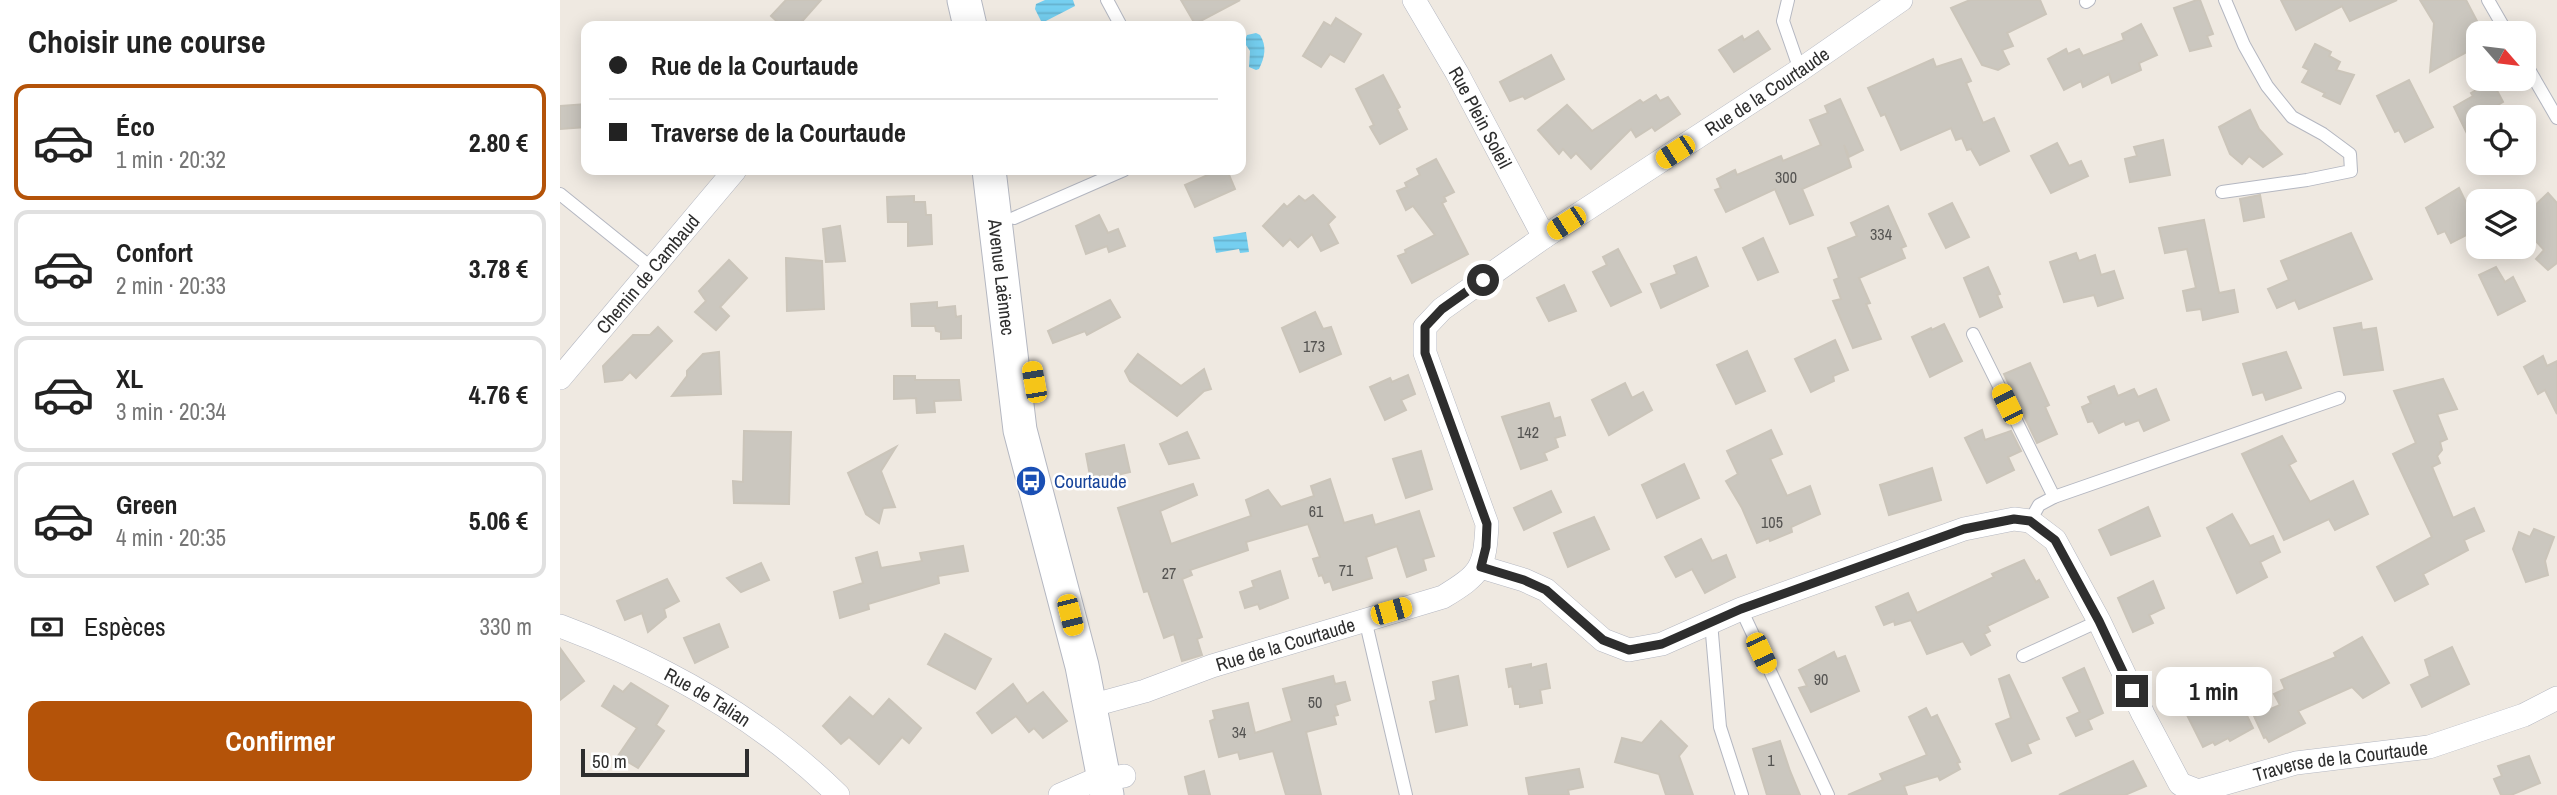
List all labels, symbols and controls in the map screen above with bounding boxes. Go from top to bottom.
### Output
text: Choisir une course [28,20,266,63]
north arrow [2466,21,2536,91]
map controls [2466,21,2536,259]
street label: Rue de la Courtaude [1700,41,1834,142]
text: Rue de la Courtaude [651,48,858,83]
street label: Rue Plein Soleil [1443,62,1518,173]
button: locate [2466,105,2536,175]
text: Éco [116,109,155,144]
icon: car [32,111,95,174]
text: Traverse de la Courtaude [651,115,906,150]
text: 2.80 € [469,125,528,160]
car [1652,132,1699,172]
text: 1 min · 20:32 [116,144,226,175]
house number: 300 [1775,166,1797,188]
button: layers [2466,189,2536,259]
car [1543,203,1590,243]
street label: Chemin de Cambaud [590,209,705,339]
street label: Avenue Laënnec [982,217,1022,337]
house number: 334 [1870,223,1892,245]
text: Confort [116,235,193,270]
icon: car [32,237,95,300]
text: 3.78 € [469,251,528,286]
route start [1467,264,1499,296]
text: 2 min · 20:33 [116,270,226,301]
house number: 173 [1303,335,1325,357]
car [1021,359,1048,405]
text: XL [116,361,143,396]
icon: car [32,363,95,426]
text: 4.76 € [469,377,528,412]
car [1989,381,2026,427]
text: 3 min · 20:34 [116,396,226,427]
house number: 142 [1517,421,1539,443]
bus stop icon: Courtaude [1014,464,1048,498]
place label: Courtaude [1054,468,1127,494]
text: Green [116,487,178,522]
icon: car [32,489,95,552]
house number: 61 [1309,500,1324,522]
text: 5.06 € [469,503,528,538]
house number: 105 [1761,511,1783,533]
text: 4 min · 20:35 [116,522,226,553]
house number: 71 [1339,559,1354,581]
house number: 27 [1162,562,1176,584]
car [1055,592,1086,638]
car [1368,595,1415,627]
icon: cash [28,608,66,646]
text: Espèces [84,609,166,644]
text: 330 m [480,611,532,642]
street label: Rue de la Courtaude [1213,611,1358,677]
car [1743,630,1780,676]
street label: Rue de Talian [660,661,756,733]
callout: 1 min [2156,666,2272,716]
house number: 90 [1814,668,1828,690]
route end [2116,675,2148,707]
text: 1 min [2189,676,2239,707]
house number: 50 [1308,691,1322,713]
button: Confirmer [28,701,532,781]
house number: 34 [1232,721,1246,743]
street label: Traverse de la Courtaude [2250,734,2429,788]
scale bar [581,746,749,778]
text: 50 m [592,748,627,774]
house number: 1 [1767,749,1775,771]

